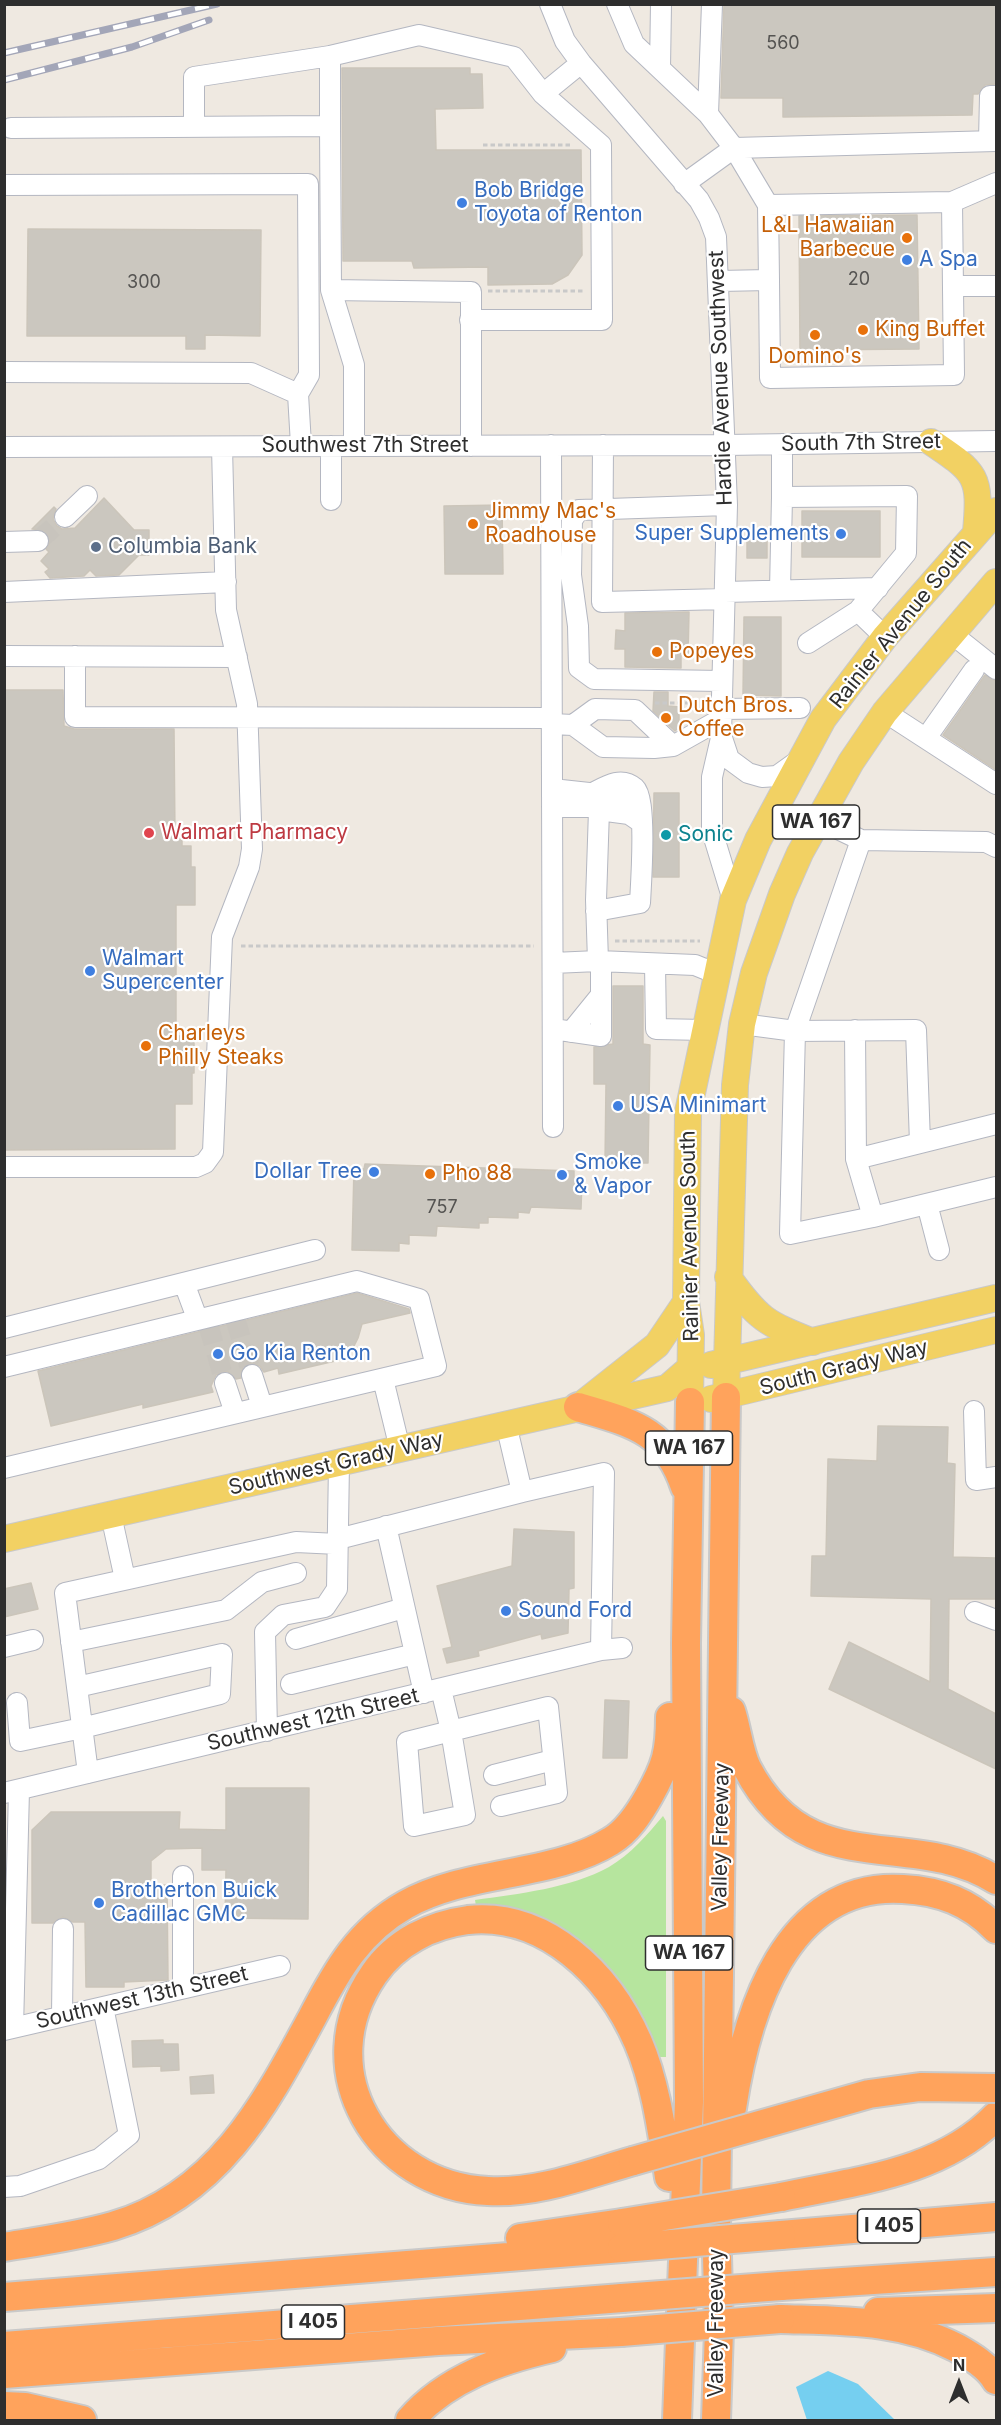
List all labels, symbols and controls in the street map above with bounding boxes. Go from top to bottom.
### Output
house number: 560 [766,33,800,55]
place label: Bob Bridge Toyota of Renton [474,178,643,228]
marker: Bob Bridge Toyota of Renton [455,196,469,210]
place label: L&L Hawaiian Barbecue [761,213,895,263]
marker: L&L Hawaiian Barbecue [900,231,914,245]
place label: A Spa [919,247,978,273]
street label: Hardie Avenue Southwest [704,250,738,506]
marker: A Spa [900,253,914,267]
house number: 20 [848,269,870,291]
house number: 300 [127,272,161,294]
place label: King Buffet [875,317,985,343]
marker: King Buffet [856,323,870,337]
marker: Domino's [808,328,822,342]
place label: Domino's [768,344,862,370]
street label: South 7th Street [781,429,941,457]
street label: Southwest 7th Street [261,433,469,459]
place label: Jimmy Mac's Roadhouse [485,499,616,549]
marker: Jimmy Mac's Roadhouse [466,517,480,531]
place label: Super Supplements [634,521,829,547]
marker: Super Supplements [834,527,848,541]
place label: Columbia Bank [108,534,257,560]
street label: Rainier Avenue South [825,534,977,714]
marker: Columbia Bank [89,540,103,554]
place label: Popeyes [669,639,754,665]
marker: Popeyes [650,645,664,659]
place label: Dutch Bros. Coffee [678,693,794,743]
marker: Dutch Bros. Coffee [659,711,673,725]
road number: WA 167 [772,805,860,839]
place label: Walmart Pharmacy [161,820,348,846]
place label: Sonic [678,822,734,848]
marker: Walmart Pharmacy [142,826,156,840]
marker: Sonic [659,828,673,842]
place label: Walmart Supercenter [102,946,224,996]
marker: Walmart Supercenter [83,964,97,978]
place label: Charleys Philly Steaks [158,1021,284,1071]
marker: Charleys Philly Steaks [139,1039,153,1053]
place label: USA Minimart [630,1093,766,1119]
marker: USA Minimart [611,1099,625,1113]
street label: Rainier Avenue South [676,1130,704,1342]
place label: Smoke & Vapor [574,1150,652,1200]
place label: Dollar Tree [254,1159,362,1185]
place label: Pho 88 [442,1161,512,1187]
marker: Dollar Tree [367,1165,381,1179]
marker: Pho 88 [423,1167,437,1181]
marker: Smoke & Vapor [555,1168,569,1182]
house number: 757 [426,1197,458,1219]
street label: South Grady Way [757,1335,931,1401]
place label: Go Kia Renton [230,1341,371,1367]
marker: Go Kia Renton [211,1347,225,1361]
street label: Southwest Grady Way [226,1427,446,1501]
road number: WA 167 [646,1431,732,1465]
place label: Sound Ford [518,1598,632,1624]
marker: Sound Ford [499,1604,513,1618]
street label: Southwest 12th Street [205,1683,421,1757]
street label: Valley Freeway [707,1762,735,1912]
place label: Brotherton Buick Cadillac GMC [111,1878,277,1928]
marker: Brotherton Buick Cadillac GMC [92,1896,106,1910]
road number: WA 167 [646,1936,732,1970]
street label: Southwest 13th Street [34,1961,250,2035]
road number: I 405 [858,2209,920,2243]
street label: Valley Freeway [704,2249,730,2397]
road number: I 405 [282,2305,344,2339]
north arrow [929,2353,989,2413]
text: N [953,2355,965,2375]

